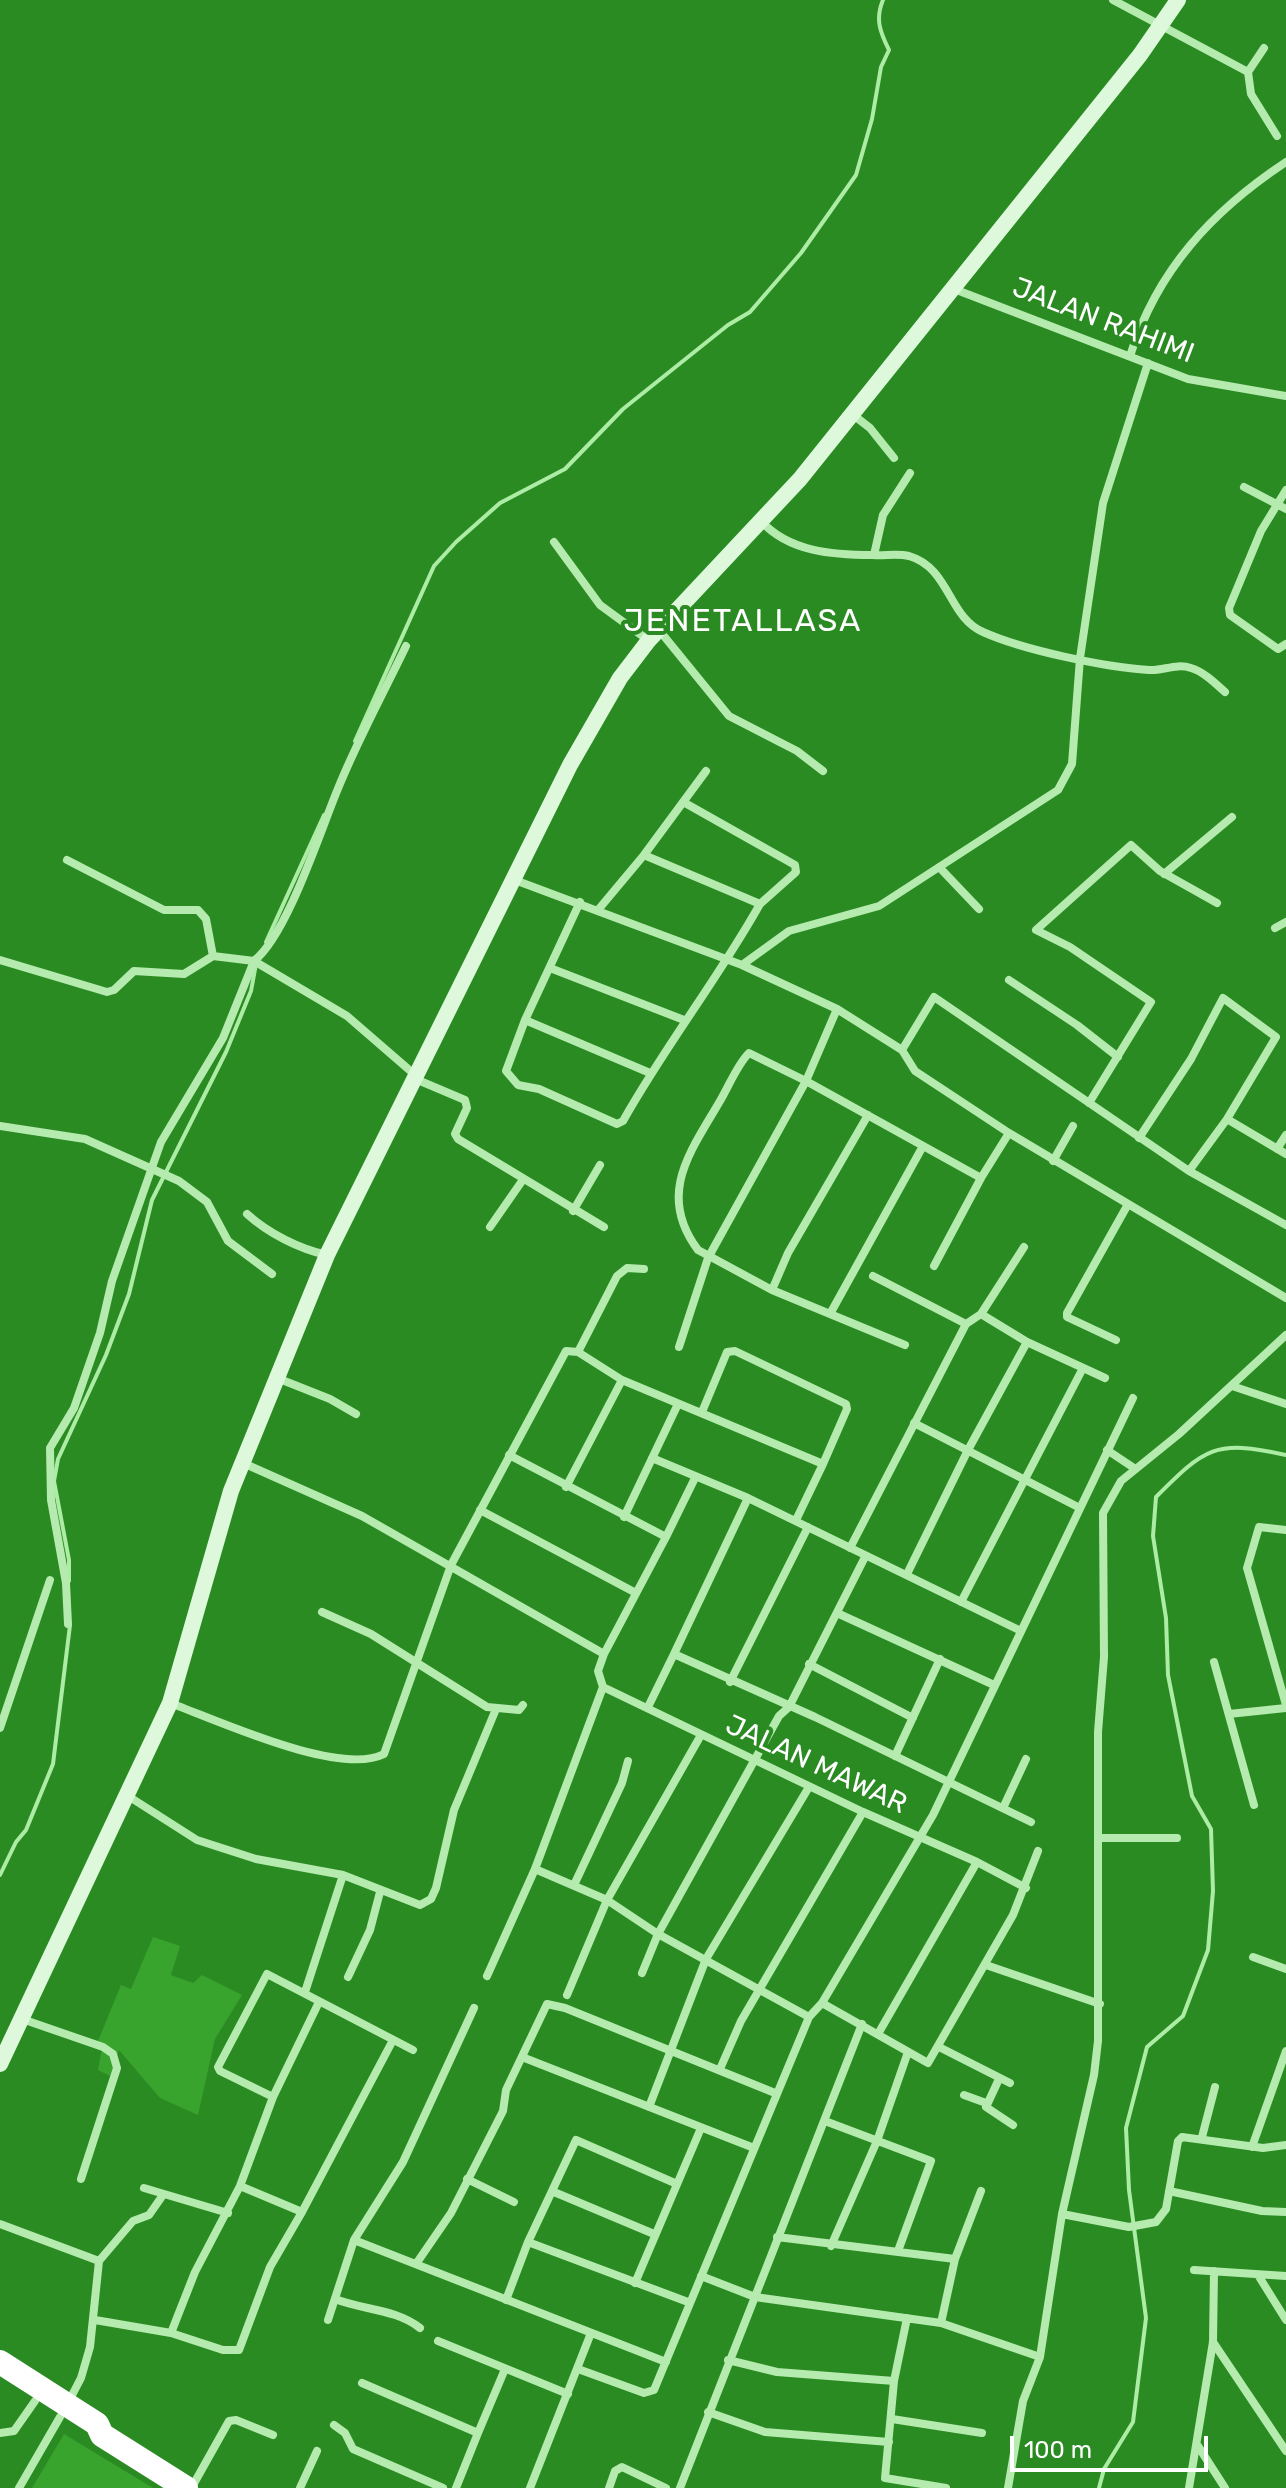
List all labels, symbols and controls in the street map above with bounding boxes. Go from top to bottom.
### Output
street label: JALAN RAHIMI [1008,271,1198,371]
district label: JENETALLASA [623,603,863,641]
street label: JALAN MAWAR [720,1708,912,1822]
scale bar [1014,2420,1212,2470]
text: 100 m [1024,2436,1092,2464]

